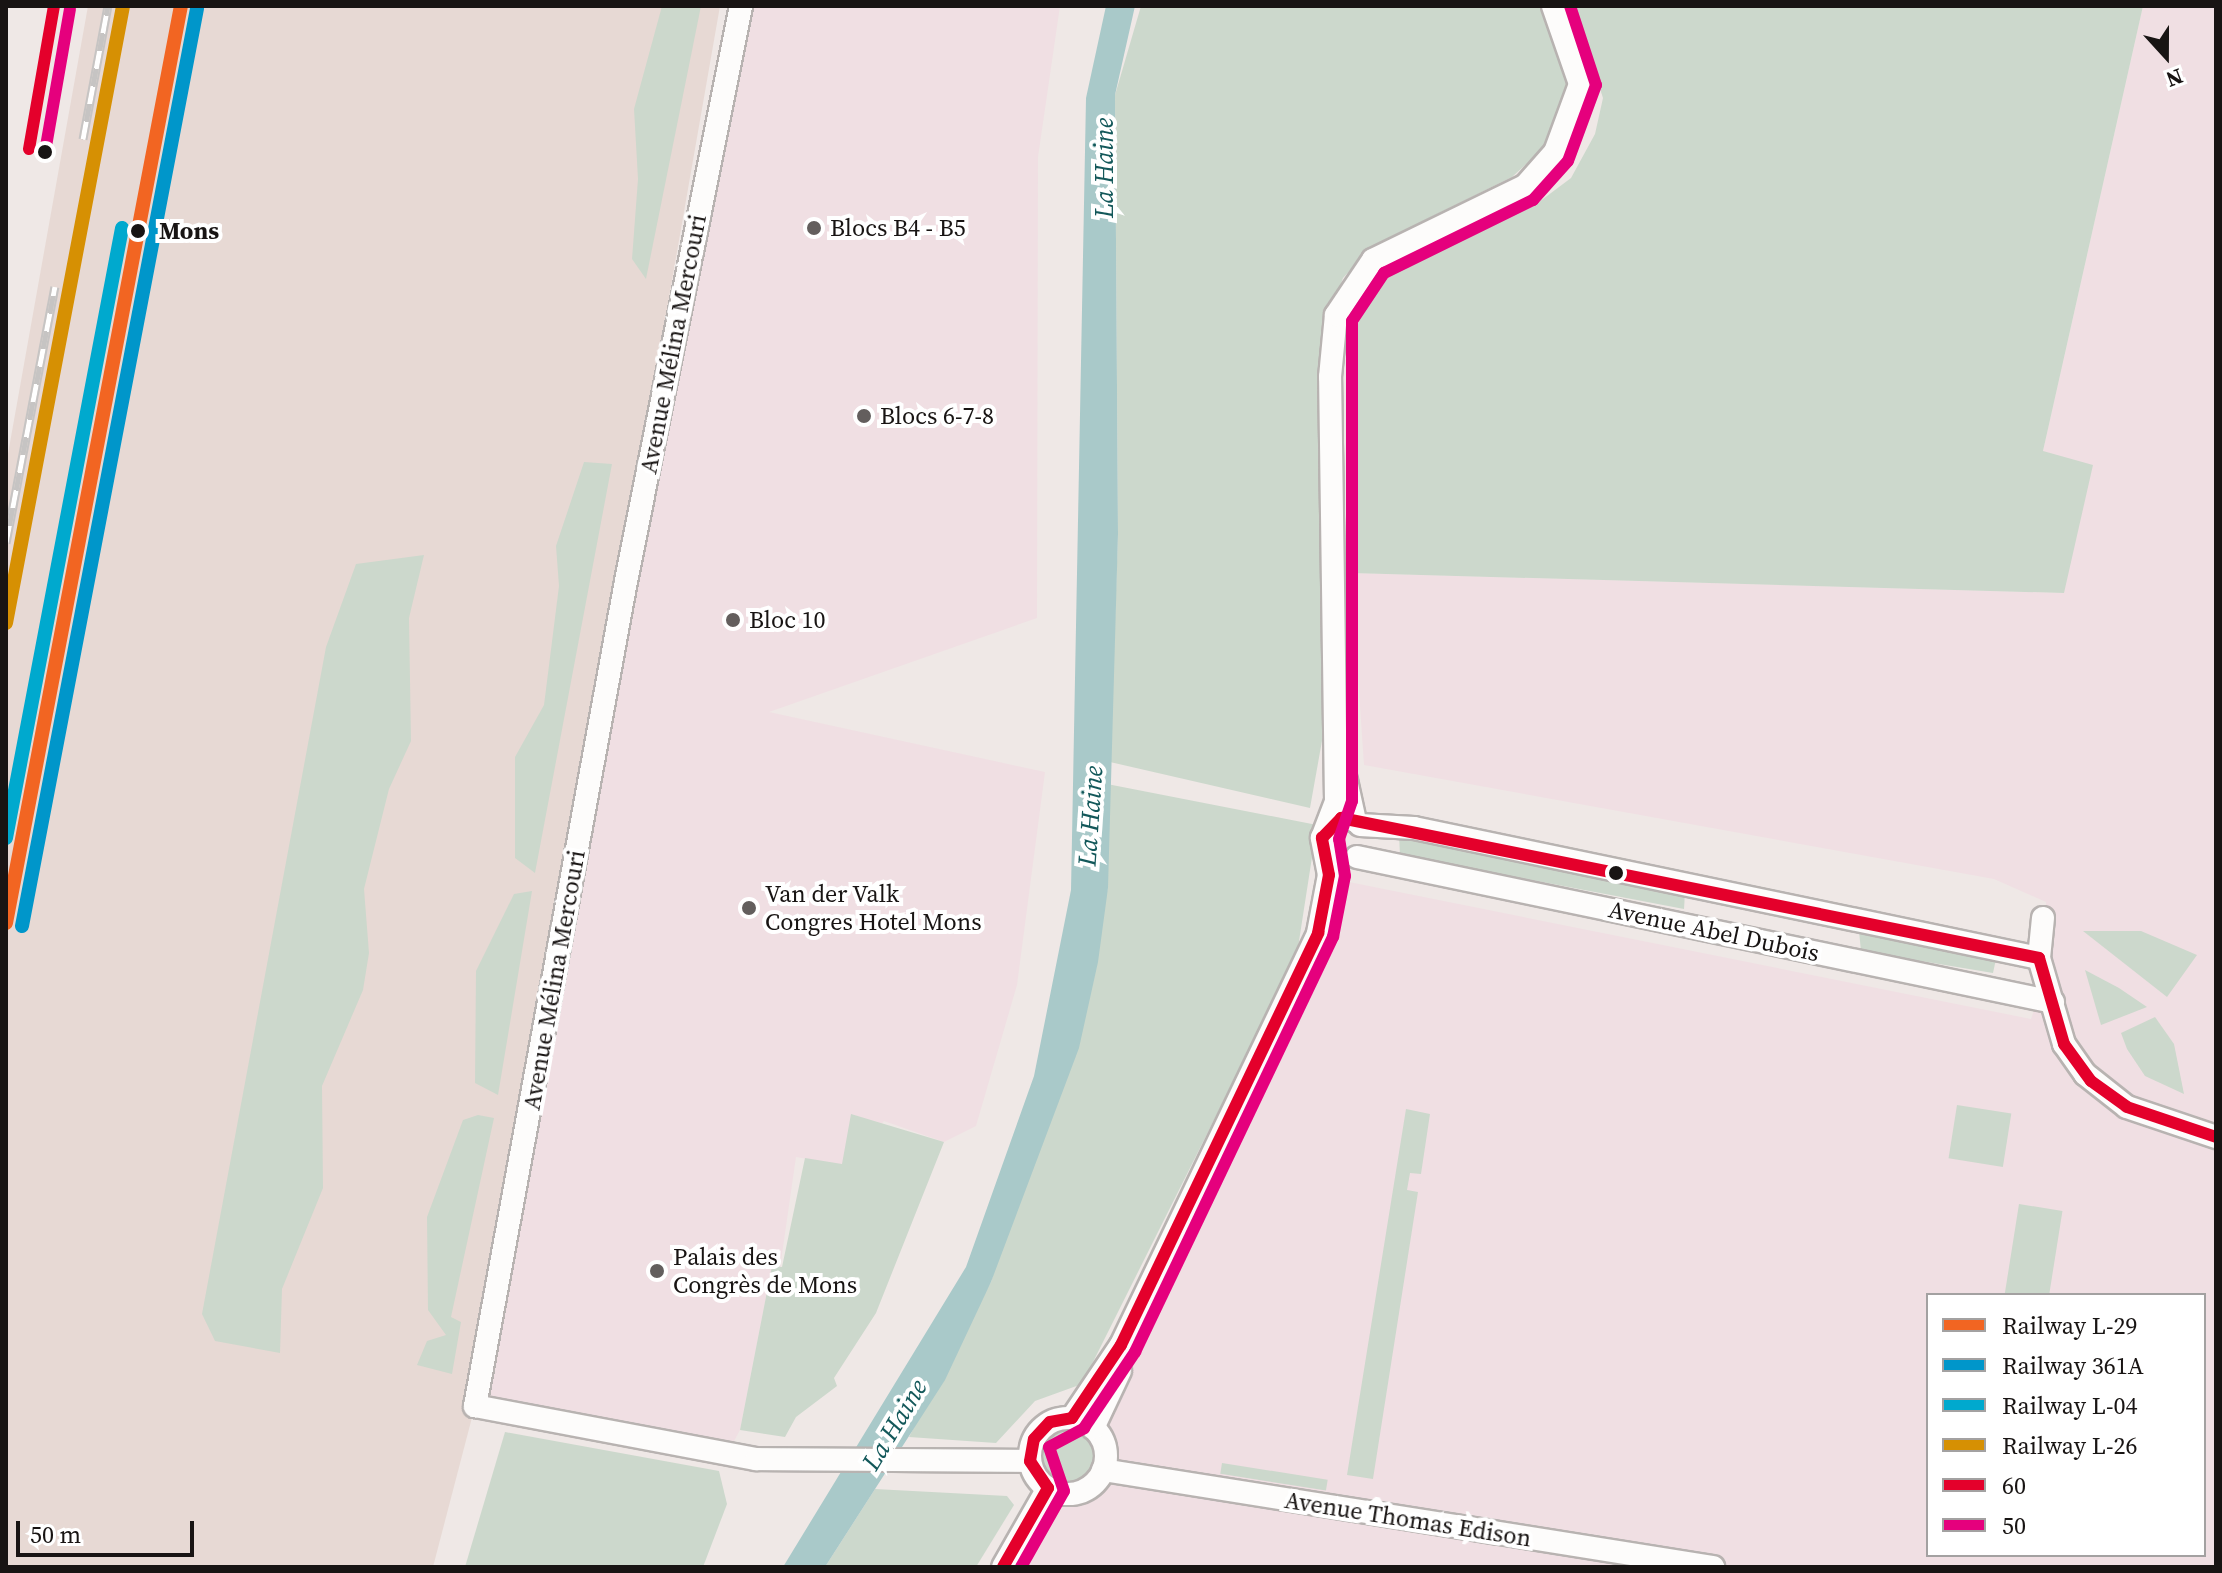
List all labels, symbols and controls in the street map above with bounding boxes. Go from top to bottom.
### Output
north arrow [2126,16,2206,96]
text: N [2162,62,2187,95]
water label: La Haine [1089,118,1121,218]
unlabelled marker [37,144,53,160]
street label: Avenue Mélina Mercouri [634,212,712,476]
place label: Blocs B4 - B5 [830,214,966,242]
marker: Mons [124,217,152,245]
place label: Mons [159,217,219,245]
marker: Blocs B4 - B5 [805,219,823,237]
place label: Blocs 6-7-8 [880,402,994,430]
marker: Blocs 6-7-8 [855,407,873,425]
place label: Bloc 10 [749,606,825,634]
marker: Bloc 10 [724,611,742,629]
water label: La Haine [1072,765,1110,867]
street label: Avenue Mélina Mercouri [517,848,591,1112]
unlabelled marker [1608,865,1624,881]
place label: Van der Valk Congres Hotel Mons [765,880,982,936]
street label: Avenue Abel Dubois [1606,895,1822,967]
marker: Van der Valk Congres Hotel Mons [740,899,758,917]
place label: Palais des Congrès de Mons [673,1243,857,1299]
marker: Palais des Congrès de Mons [648,1262,666,1280]
legend [1926,1293,2206,1557]
text: Railway L-29 [2002,1309,2138,1342]
text: Railway 361A [2002,1349,2144,1382]
water label: La Haine [856,1374,934,1476]
text: Railway L-04 [2002,1389,2138,1422]
text: Railway L-26 [2002,1429,2138,1462]
text: 60 [2002,1469,2026,1502]
street label: Avenue Thomas Edison [1282,1485,1534,1553]
scale bar [20,1505,198,1555]
text: 50 [2002,1509,2026,1542]
text: 50 m [30,1518,81,1551]

